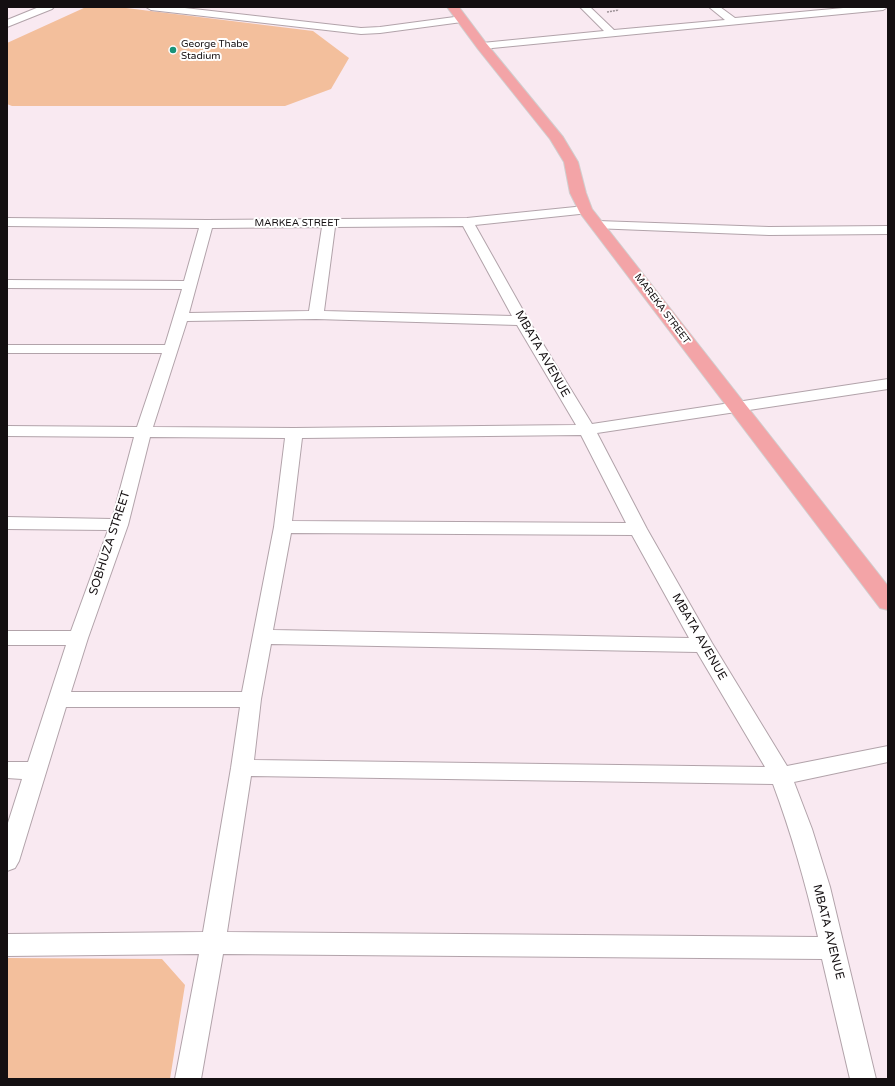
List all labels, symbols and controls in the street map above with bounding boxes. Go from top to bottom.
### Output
place label: George Thabe Stadium [181,38,248,62]
marker: George Thabe Stadium [168,45,178,55]
street label: MARKEA STREET [254,217,340,229]
street label: MAREKA STREET [632,271,692,347]
street label: MBATA AVENUE [511,308,573,400]
street label: SOBHUZA STREET [86,489,134,597]
street label: MBATA AVENUE [668,591,730,683]
street label: MBATA AVENUE [809,883,847,981]

